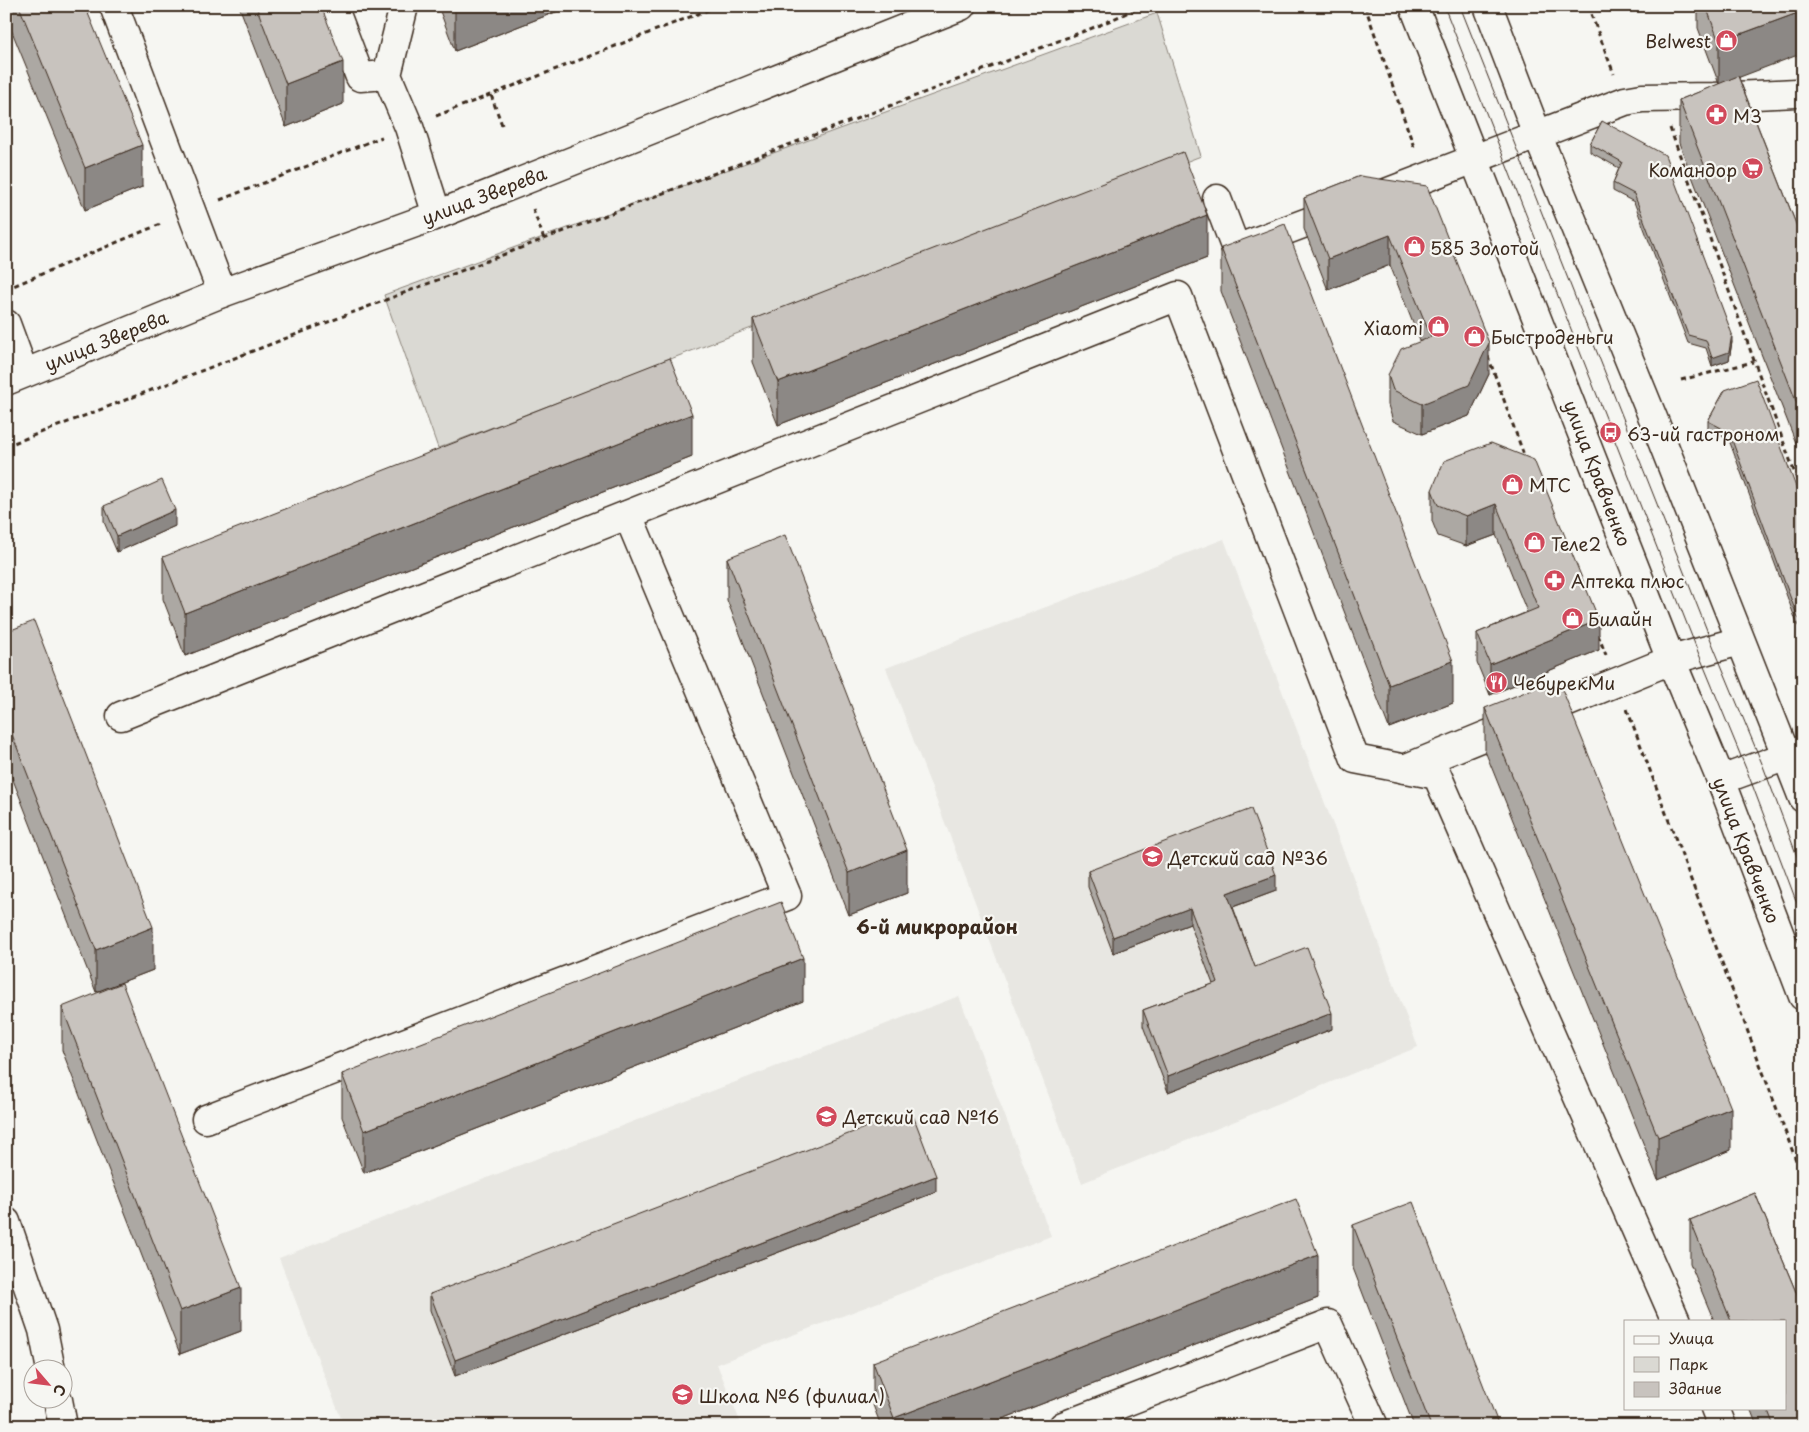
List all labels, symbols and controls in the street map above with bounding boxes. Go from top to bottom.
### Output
place label: Belwest [1645,27,1711,54]
shop icon: Belwest [1715,28,1739,52]
place label: М3 [1733,102,1762,129]
pharmacy icon: М3 [1705,103,1729,127]
place label: Командор [1648,156,1737,183]
supermarket icon: Командор [1741,157,1765,181]
street label: улица Зверева [418,159,551,231]
place label: 585 Золотой [1430,234,1539,261]
shop icon: 585 Золотой [1402,235,1426,259]
street label: улица Зверева [40,303,173,377]
place label: Xiaomi [1364,314,1423,341]
shop icon: Xiaomi [1427,315,1451,339]
place label: Быстроденьги [1491,323,1614,350]
shop icon: Быстроденьги [1463,324,1487,348]
street label: улица Кравченко [1558,396,1638,550]
place label: 63-ий гастроном [1627,420,1780,447]
bus stop icon: 63-ий гастроном [1599,421,1623,445]
place label: МТС [1529,471,1571,498]
shop icon: МТС [1501,472,1525,496]
place label: Теле2 [1551,530,1601,557]
shop icon: Теле2 [1523,531,1547,555]
place label: Аптека плюс [1571,567,1684,594]
pharmacy icon: Аптека плюс [1543,568,1567,592]
place label: Билайн [1588,605,1652,632]
shop icon: Билайн [1560,606,1584,630]
place label: ЧебурекМи [1513,669,1615,696]
restaurant icon: ЧебурекМи [1485,670,1509,694]
street label: улица Кравченко [1707,773,1787,927]
place label: Детский сад №36 [1167,844,1328,871]
school or university icon: Детский сад №36 [1140,845,1164,869]
district label: 6-й микрорайон [856,912,1018,940]
place label: Детский сад №16 [842,1103,999,1130]
school or university icon: Детский сад №16 [815,1104,839,1128]
legend [1624,1320,1786,1410]
text: Улица [1669,1326,1714,1349]
text: Парк [1669,1352,1708,1375]
north arrow [22,1360,72,1410]
text: Здание [1669,1376,1722,1399]
text: С [48,1381,72,1400]
place label: Школа №6 (филиал) [699,1382,885,1409]
school or university icon: Школа №6 (филиал) [671,1383,695,1407]

